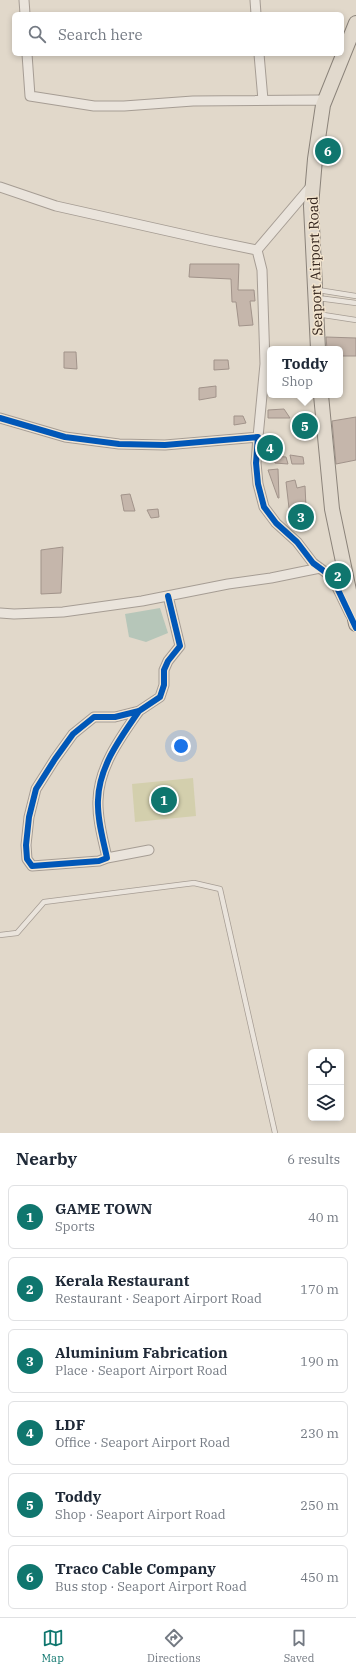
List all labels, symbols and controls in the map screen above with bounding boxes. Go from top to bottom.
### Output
search box [12,12,344,56]
icon: search [26,23,48,45]
text: Search here [58,25,143,44]
pin: 6 [315,136,341,166]
street label: Seaport Airport Road [304,196,326,336]
popup [267,346,343,398]
text: Toddy [282,354,328,373]
text: Shop [282,373,313,390]
pin: 5 [292,411,318,441]
pin: 4 [257,433,283,463]
pin: 3 [288,502,314,532]
pin: 2 [325,561,351,591]
your location [171,736,191,756]
pin: 1 [151,785,177,815]
map controls [308,1049,344,1121]
button: locate [308,1049,344,1085]
button: layers [308,1085,344,1121]
text: Nearby [16,1148,77,1170]
text: 6 results [287,1151,340,1168]
text: GAME TOWN [55,1199,152,1218]
text: 1 [26,1209,34,1226]
text: 40 m [308,1209,339,1226]
text: Sports [55,1218,95,1235]
text: Kerala Restaurant [55,1271,189,1290]
text: 2 [26,1281,34,1298]
text: 170 m [300,1281,339,1298]
text: Restaurant · Seaport Airport Road [55,1290,262,1307]
text: Aluminium Fabrication [55,1343,228,1362]
text: 3 [26,1353,34,1370]
text: 190 m [300,1353,339,1370]
text: Place · Seaport Airport Road [55,1362,227,1379]
text: LDF [55,1415,85,1434]
text: 4 [26,1425,34,1442]
text: 230 m [300,1425,339,1442]
text: Office · Seaport Airport Road [55,1434,230,1451]
text: Toddy [55,1487,101,1506]
text: 5 [26,1497,34,1514]
text: 250 m [300,1497,339,1514]
text: Shop · Seaport Airport Road [55,1506,226,1523]
text: Traco Cable Company [55,1559,216,1578]
text: 6 [26,1569,34,1586]
text: 450 m [300,1569,339,1586]
text: Bus stop · Seaport Airport Road [55,1578,247,1595]
tab: Map [42,1627,64,1665]
tab: Directions [147,1627,201,1665]
tab: Saved [284,1627,314,1665]

